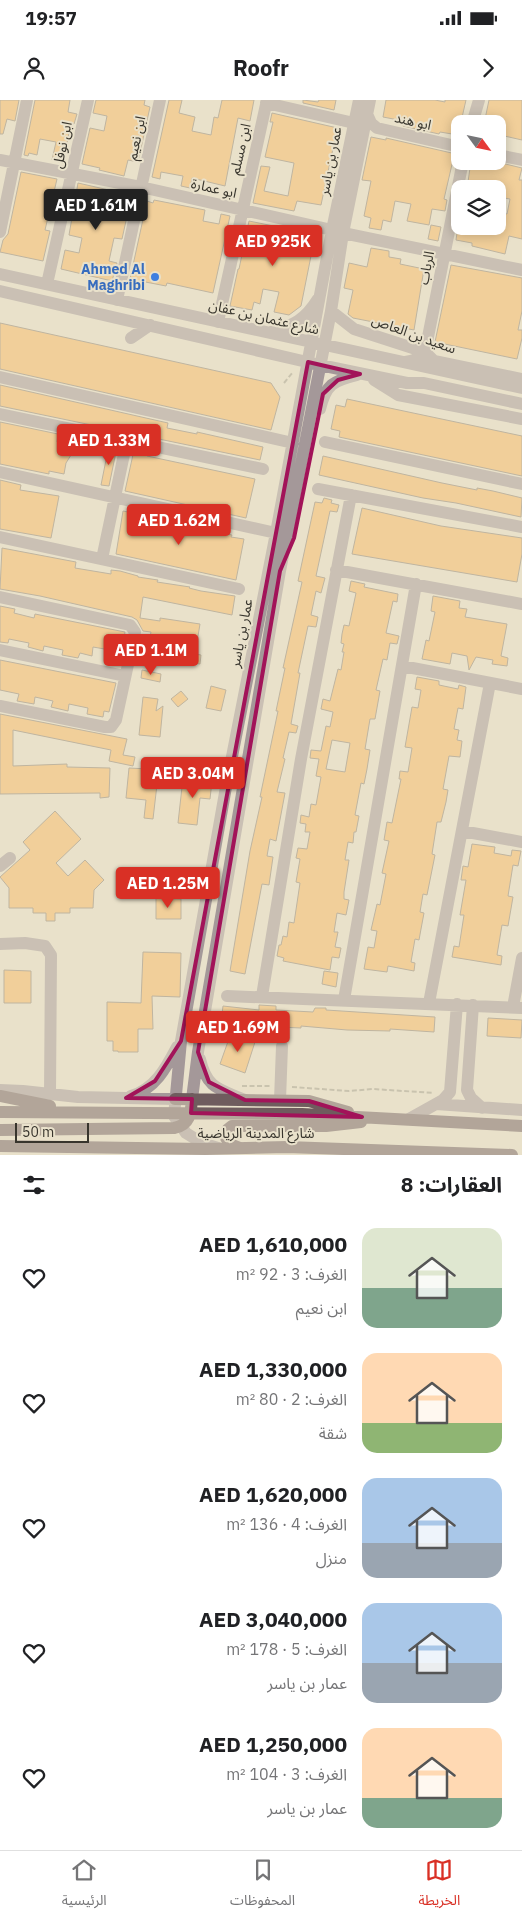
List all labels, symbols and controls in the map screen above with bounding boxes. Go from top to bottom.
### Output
text: 19:57 [25,6,77,30]
text: Roofr [233,53,289,82]
icon: person [20,54,48,82]
icon: forward [474,54,502,82]
street label: ابو هند [393,108,433,134]
street label: ابن نعيم [123,114,151,162]
north arrow [451,115,506,170]
map controls [451,115,506,235]
street label: ابن نوفل [48,120,76,170]
street label: ابن مسلم [225,122,257,177]
street label: عمار بن ياسر [314,125,345,198]
street label: ابو عمارة [189,174,239,202]
button: layers [451,180,506,235]
pin: AED 1.61M [39,188,153,231]
text: AED 1.61M [55,195,137,215]
pin: AED 925K [221,224,325,267]
text: AED 925K [235,231,311,251]
street label: الرباب [414,250,438,286]
place label: Ahmed Al Maghribi [81,260,145,294]
marker: Ahmed Al Maghribi [149,271,161,283]
street label: شارع عثمان بن عفان [207,296,321,340]
street label: سعيد بن العاص [369,310,459,358]
pin: AED 1.33M [52,424,166,466]
text: AED 1.33M [68,430,150,450]
pin: AED 1.62M [122,504,236,546]
text: AED 1.62M [138,510,220,530]
street label: عمار بن ياسر [225,597,256,670]
pin: AED 1.1M [99,634,203,676]
text: AED 1.1M [115,640,187,660]
pin: AED 3.04M [136,756,250,799]
text: AED 3.04M [152,763,234,783]
pin: AED 1.25M [111,866,225,909]
text: AED 1.25M [127,873,209,893]
pin: AED 1.69M [181,1010,295,1053]
text: AED 1.69M [197,1017,279,1037]
scale bar [15,1120,89,1143]
text: 50 m [22,1123,54,1141]
street label: شارع المدينة الرياضية [197,1124,315,1144]
text: العقارات: 8 [401,1170,502,1198]
icon: filters [20,1171,48,1199]
text: AED 1,610,000 [199,1230,347,1258]
icon: home [402,1248,462,1308]
icon: heart [20,1264,48,1292]
text: الغرف: 3 · 92 m² [236,1264,347,1284]
text: ابن نعيم [296,1298,347,1318]
text: AED 1,330,000 [199,1355,347,1383]
icon: home [402,1373,462,1433]
icon: heart [20,1389,48,1417]
text: الغرف: 2 · 80 m² [236,1389,347,1409]
text: شقة [319,1423,347,1443]
text: AED 1,620,000 [199,1480,347,1508]
icon: home [402,1498,462,1558]
icon: heart [20,1514,48,1542]
text: الغرف: 4 · 136 m² [226,1514,347,1534]
text: منزل [316,1548,347,1568]
text: AED 3,040,000 [199,1605,347,1633]
icon: home [402,1623,462,1683]
icon: heart [20,1639,48,1667]
text: الغرف: 5 · 178 m² [226,1639,347,1659]
text: عمار بن ياسر [267,1673,347,1693]
text: AED 1,250,000 [199,1730,347,1758]
icon: home [402,1748,462,1808]
icon: heart [20,1764,48,1792]
text: الغرف: 3 · 104 m² [226,1764,347,1784]
text: عمار بن ياسر [267,1798,347,1818]
tab: الرئيسية [62,1856,107,1915]
tab: المحفوظات [230,1856,295,1915]
tab: الخريطة [418,1856,460,1915]

